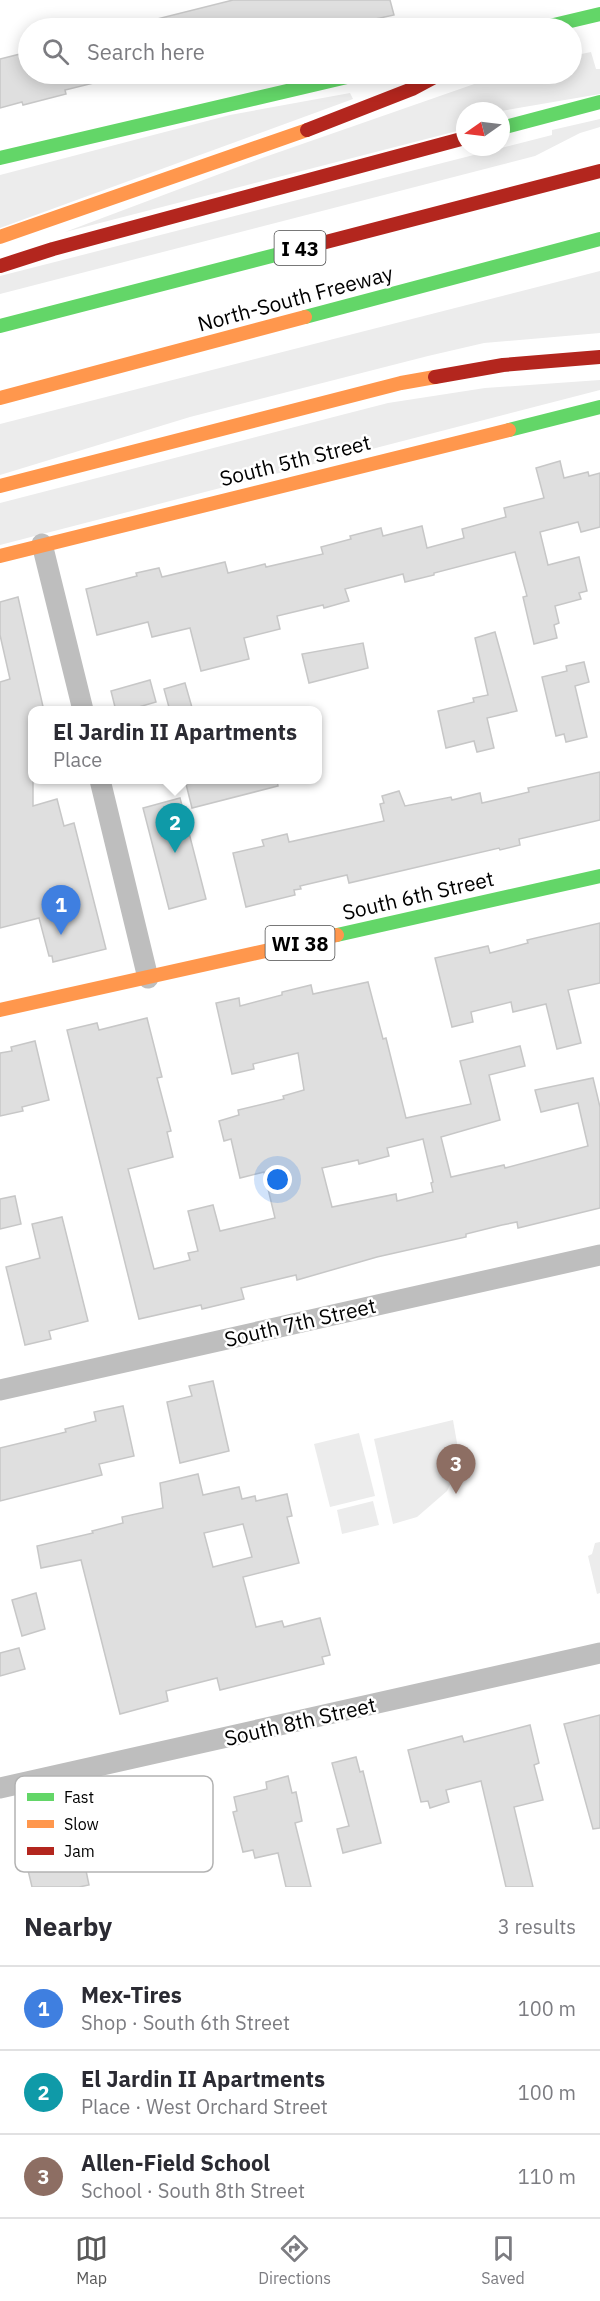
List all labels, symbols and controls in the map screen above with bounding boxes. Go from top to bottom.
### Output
search box [18,18,582,84]
icon: search [39,35,72,68]
text: Search here [87,37,205,66]
north arrow [456,102,510,156]
road number: I 43 [274,231,326,265]
street label: North-South Freeway [194,258,396,338]
street label: South 5th Street [217,428,373,492]
popup [28,706,322,784]
text: El Jardin II Apartments [53,717,297,746]
text: Place [53,746,102,773]
pin: 2 [156,804,195,853]
street label: South 6th Street [340,864,496,926]
pin: 1 [42,886,80,935]
road number: WI 38 [266,926,334,960]
your location [263,1165,292,1194]
street label: South 7th Street [222,1291,378,1353]
pin: 3 [436,1444,476,1494]
street label: South 8th Street [222,1690,378,1752]
legend [15,1776,213,1872]
text: Fast [64,1787,94,1807]
text: Slow [64,1814,99,1834]
text: Jam [64,1841,95,1861]
text: Nearby [24,1909,112,1943]
text: 3 results [498,1913,576,1940]
text: Mex-Tires [81,1980,182,2009]
text: 1 [38,1995,50,2022]
text: 100 m [518,1995,576,2022]
text: Shop · South 6th Street [81,2009,290,2036]
text: El Jardin II Apartments [81,2064,325,2093]
text: 2 [38,2079,50,2106]
text: 100 m [518,2079,576,2106]
text: Place · West Orchard Street [81,2093,328,2120]
text: Allen-Field School [81,2148,270,2177]
text: 3 [38,2163,50,2190]
text: 110 m [518,2163,576,2190]
text: School · South 8th Street [81,2177,305,2204]
tab: Map [75,2232,108,2288]
tab: Directions [258,2232,331,2288]
tab: Saved [481,2232,525,2288]

